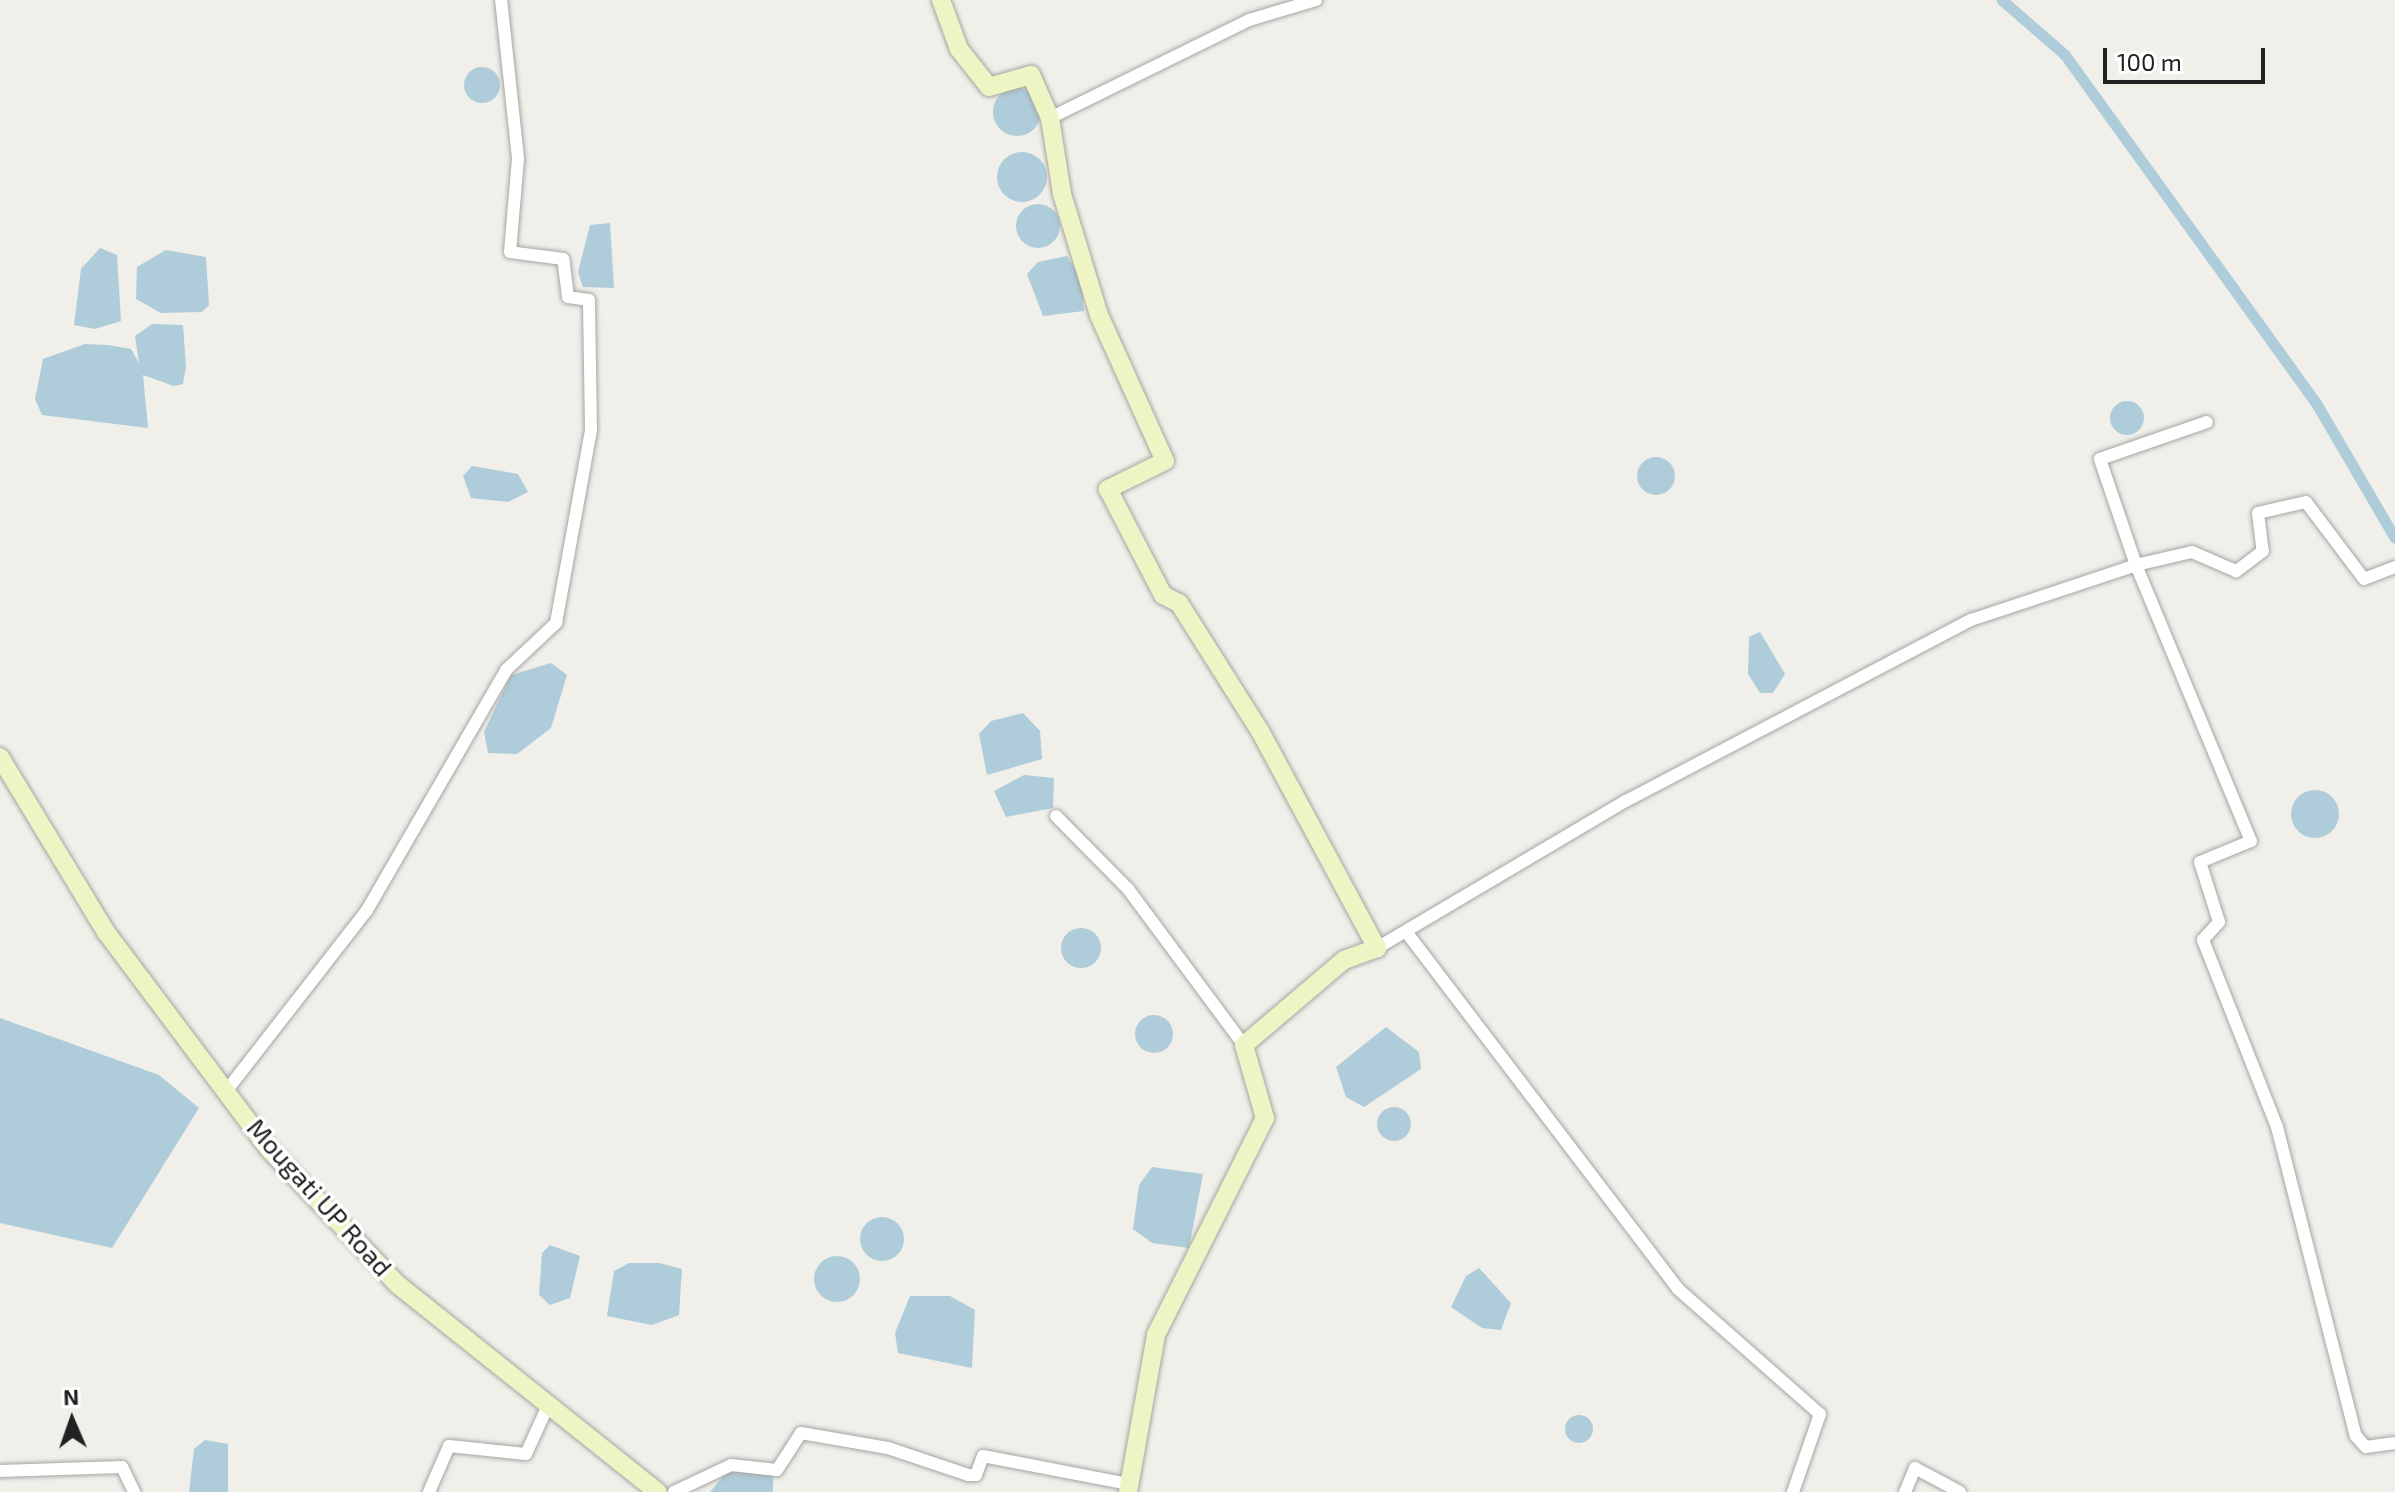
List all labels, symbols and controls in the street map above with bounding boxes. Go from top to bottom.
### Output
scale bar [2107,32,2269,82]
text: 100 m [2117,47,2182,76]
street label: Mougati UP Road [241,1112,399,1282]
north arrow [32,1380,112,1460]
text: N [63,1383,80,1409]

